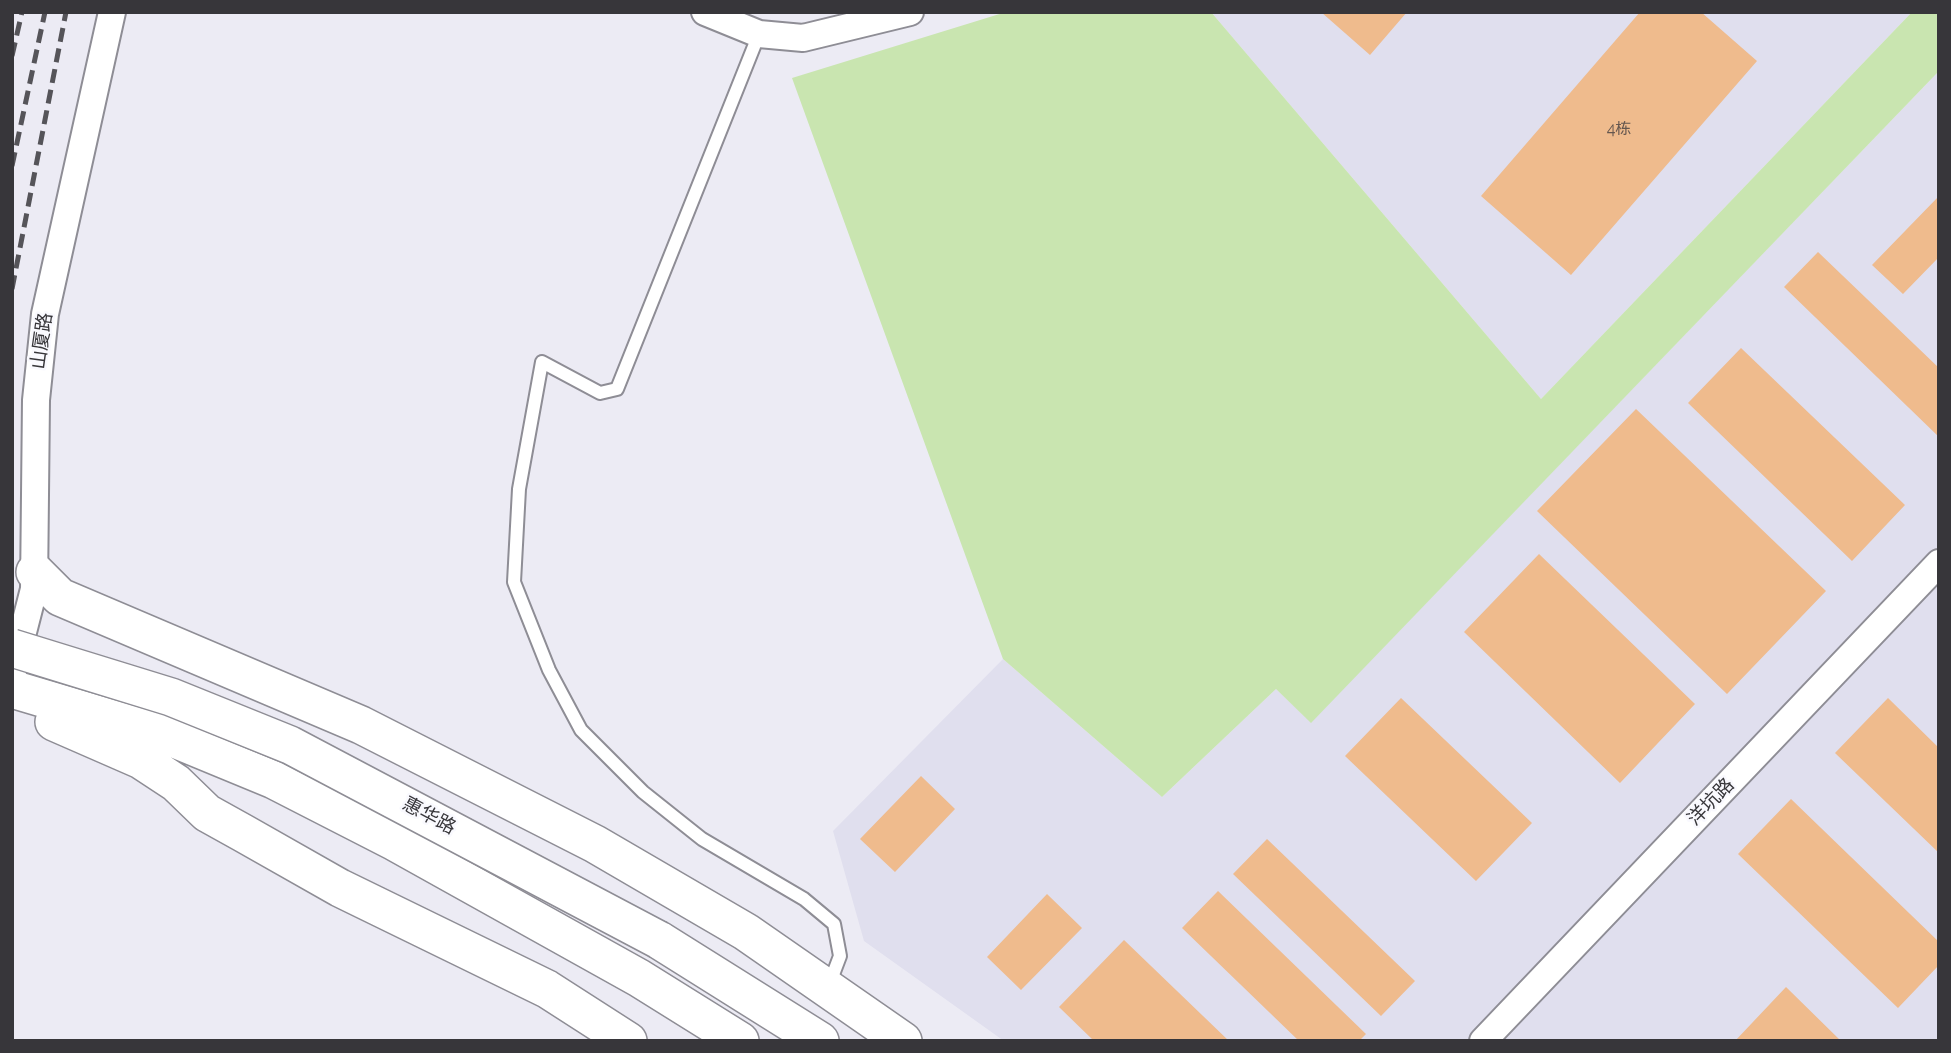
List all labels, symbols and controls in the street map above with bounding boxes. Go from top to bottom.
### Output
house number: 4栋 [1607,119,1631,139]
street label: 山厦路 [27,311,57,371]
street label: 洋坑路 [1683,774,1739,830]
street label: 惠华路 [398,793,460,839]

